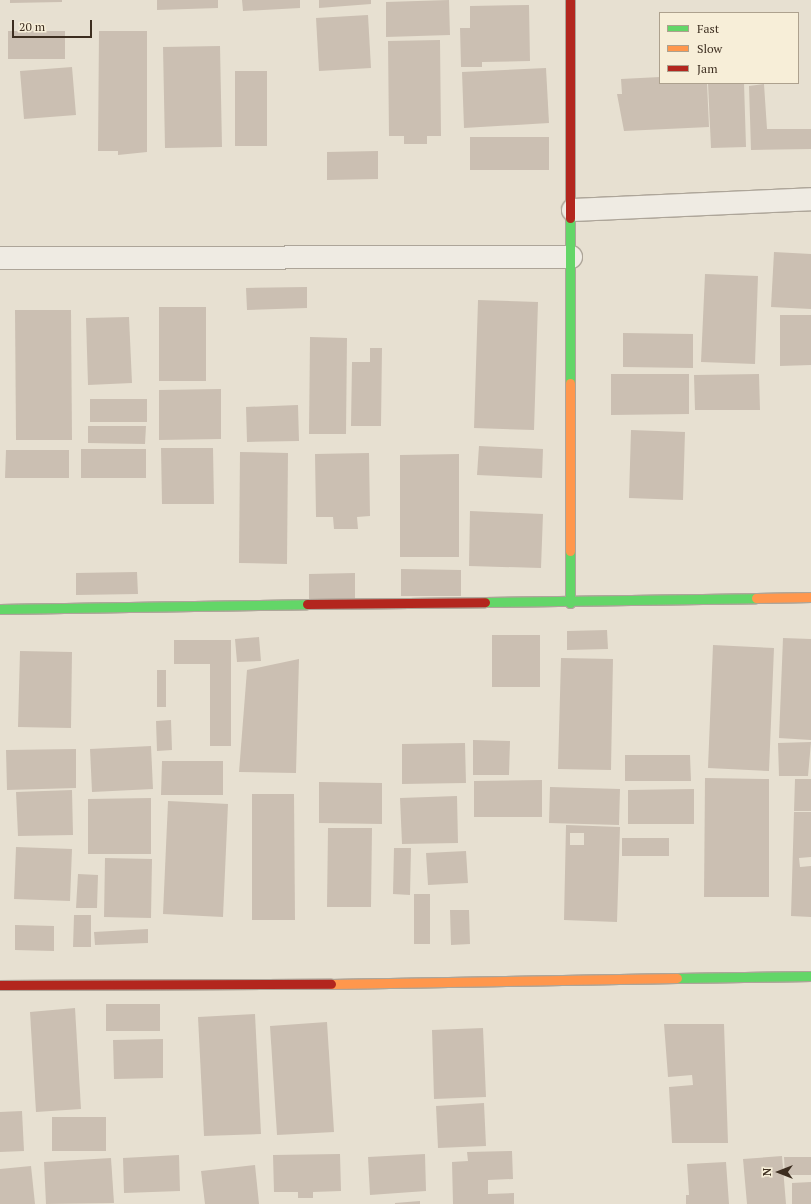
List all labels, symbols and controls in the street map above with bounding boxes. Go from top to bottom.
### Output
scale bar [14,12,94,38]
legend [659,12,799,84]
text: 20 m [19,19,45,34]
text: Fast [697,21,719,36]
text: Slow [697,41,722,56]
text: Jam [697,61,718,76]
north arrow [759,1152,799,1192]
text: N [760,1168,774,1176]

